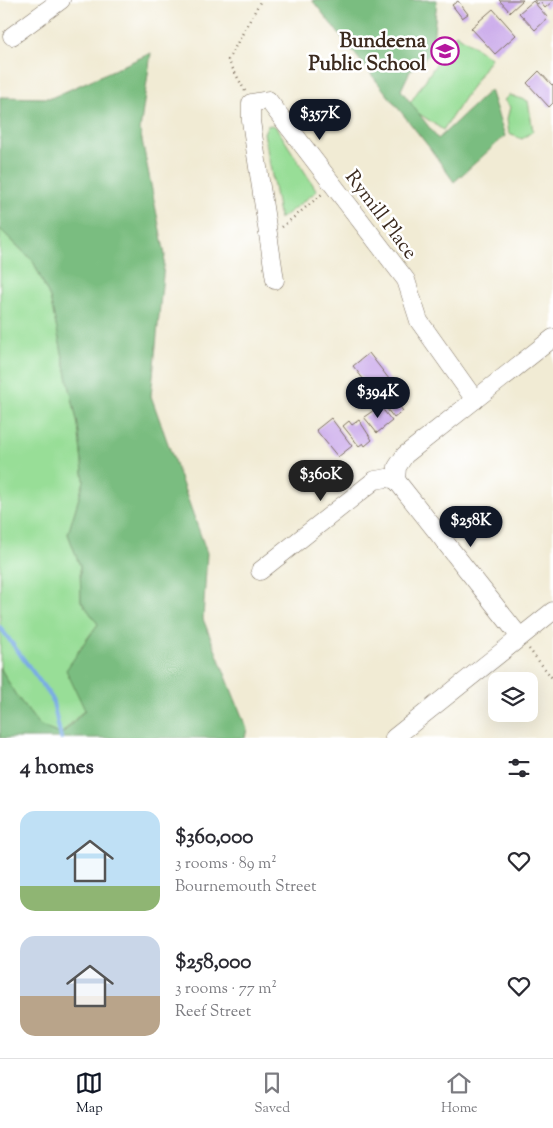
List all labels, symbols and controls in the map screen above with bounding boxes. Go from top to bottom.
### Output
place label: Bundeena Public School [309,28,427,80]
school or university icon: Bundeena Public School [430,36,460,66]
pin: $357K [285,98,355,141]
text: $357K [300,103,340,126]
street label: Rymill Place [337,165,423,266]
pin: $394K [343,376,413,419]
text: $394K [357,381,399,404]
pin: $360K [286,460,356,502]
text: $360K [300,464,342,487]
pin: $258K [436,506,506,548]
text: $258K [450,510,492,533]
map controls [488,672,538,722]
button: layers [488,672,538,722]
text: 4 homes [20,753,94,783]
icon: filters [505,754,533,782]
text: $360,000 [175,823,253,853]
icon: home [60,831,120,891]
icon: heart [505,847,533,875]
text: 3 rooms · 89 m² [175,853,277,876]
text: Bournemouth Street [175,876,316,899]
text: $258,000 [175,948,251,978]
icon: home [60,956,120,1016]
icon: heart [505,972,533,1000]
text: 3 rooms · 77 m² [175,978,277,1001]
text: Reef Street [175,1001,251,1024]
tab: Map [75,1069,103,1119]
tab: Saved [254,1069,290,1119]
tab: Home [441,1069,478,1119]

